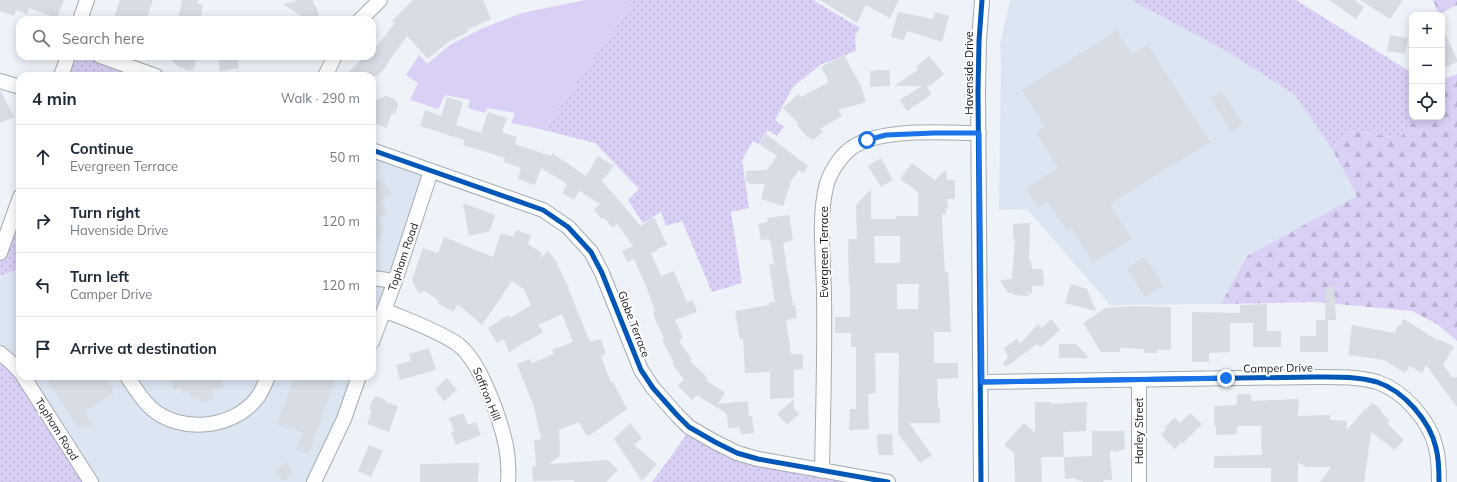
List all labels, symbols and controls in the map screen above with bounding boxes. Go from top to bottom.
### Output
map controls [1409,12,1445,120]
button: + [1409,12,1445,48]
search box [16,16,376,60]
icon: search [30,27,52,49]
text: Search here [62,29,144,48]
street label: Havenside Drive [962,31,976,115]
button: − [1409,48,1445,84]
button: locate [1409,84,1445,120]
text: 4 min [32,88,77,109]
text: Walk · 290 m [281,90,360,106]
route start [858,131,876,149]
text: Continue [70,139,133,158]
icon: ahead [32,146,54,168]
text: 50 m [330,149,360,165]
text: Evergreen Terrace [70,158,178,174]
text: Turn right [70,203,140,222]
street label: Evergreen Terrace [817,206,831,298]
icon: right [32,210,54,232]
text: 120 m [322,213,360,229]
street label: Topham Road [385,221,421,293]
text: Havenside Drive [70,222,168,238]
text: Turn left [70,267,129,286]
icon: left [32,274,54,296]
text: 120 m [322,277,360,293]
text: Camper Drive [70,286,152,302]
street label: Globe Terrace [615,289,653,359]
icon: arrive [32,338,54,360]
text: Arrive at destination [70,339,217,358]
street label: Camper Drive [1243,360,1313,376]
street label: Saffron Hill [470,365,504,423]
route end [1217,369,1235,387]
street label: Topham Road [32,395,82,463]
street label: Harley Street [1132,398,1146,464]

